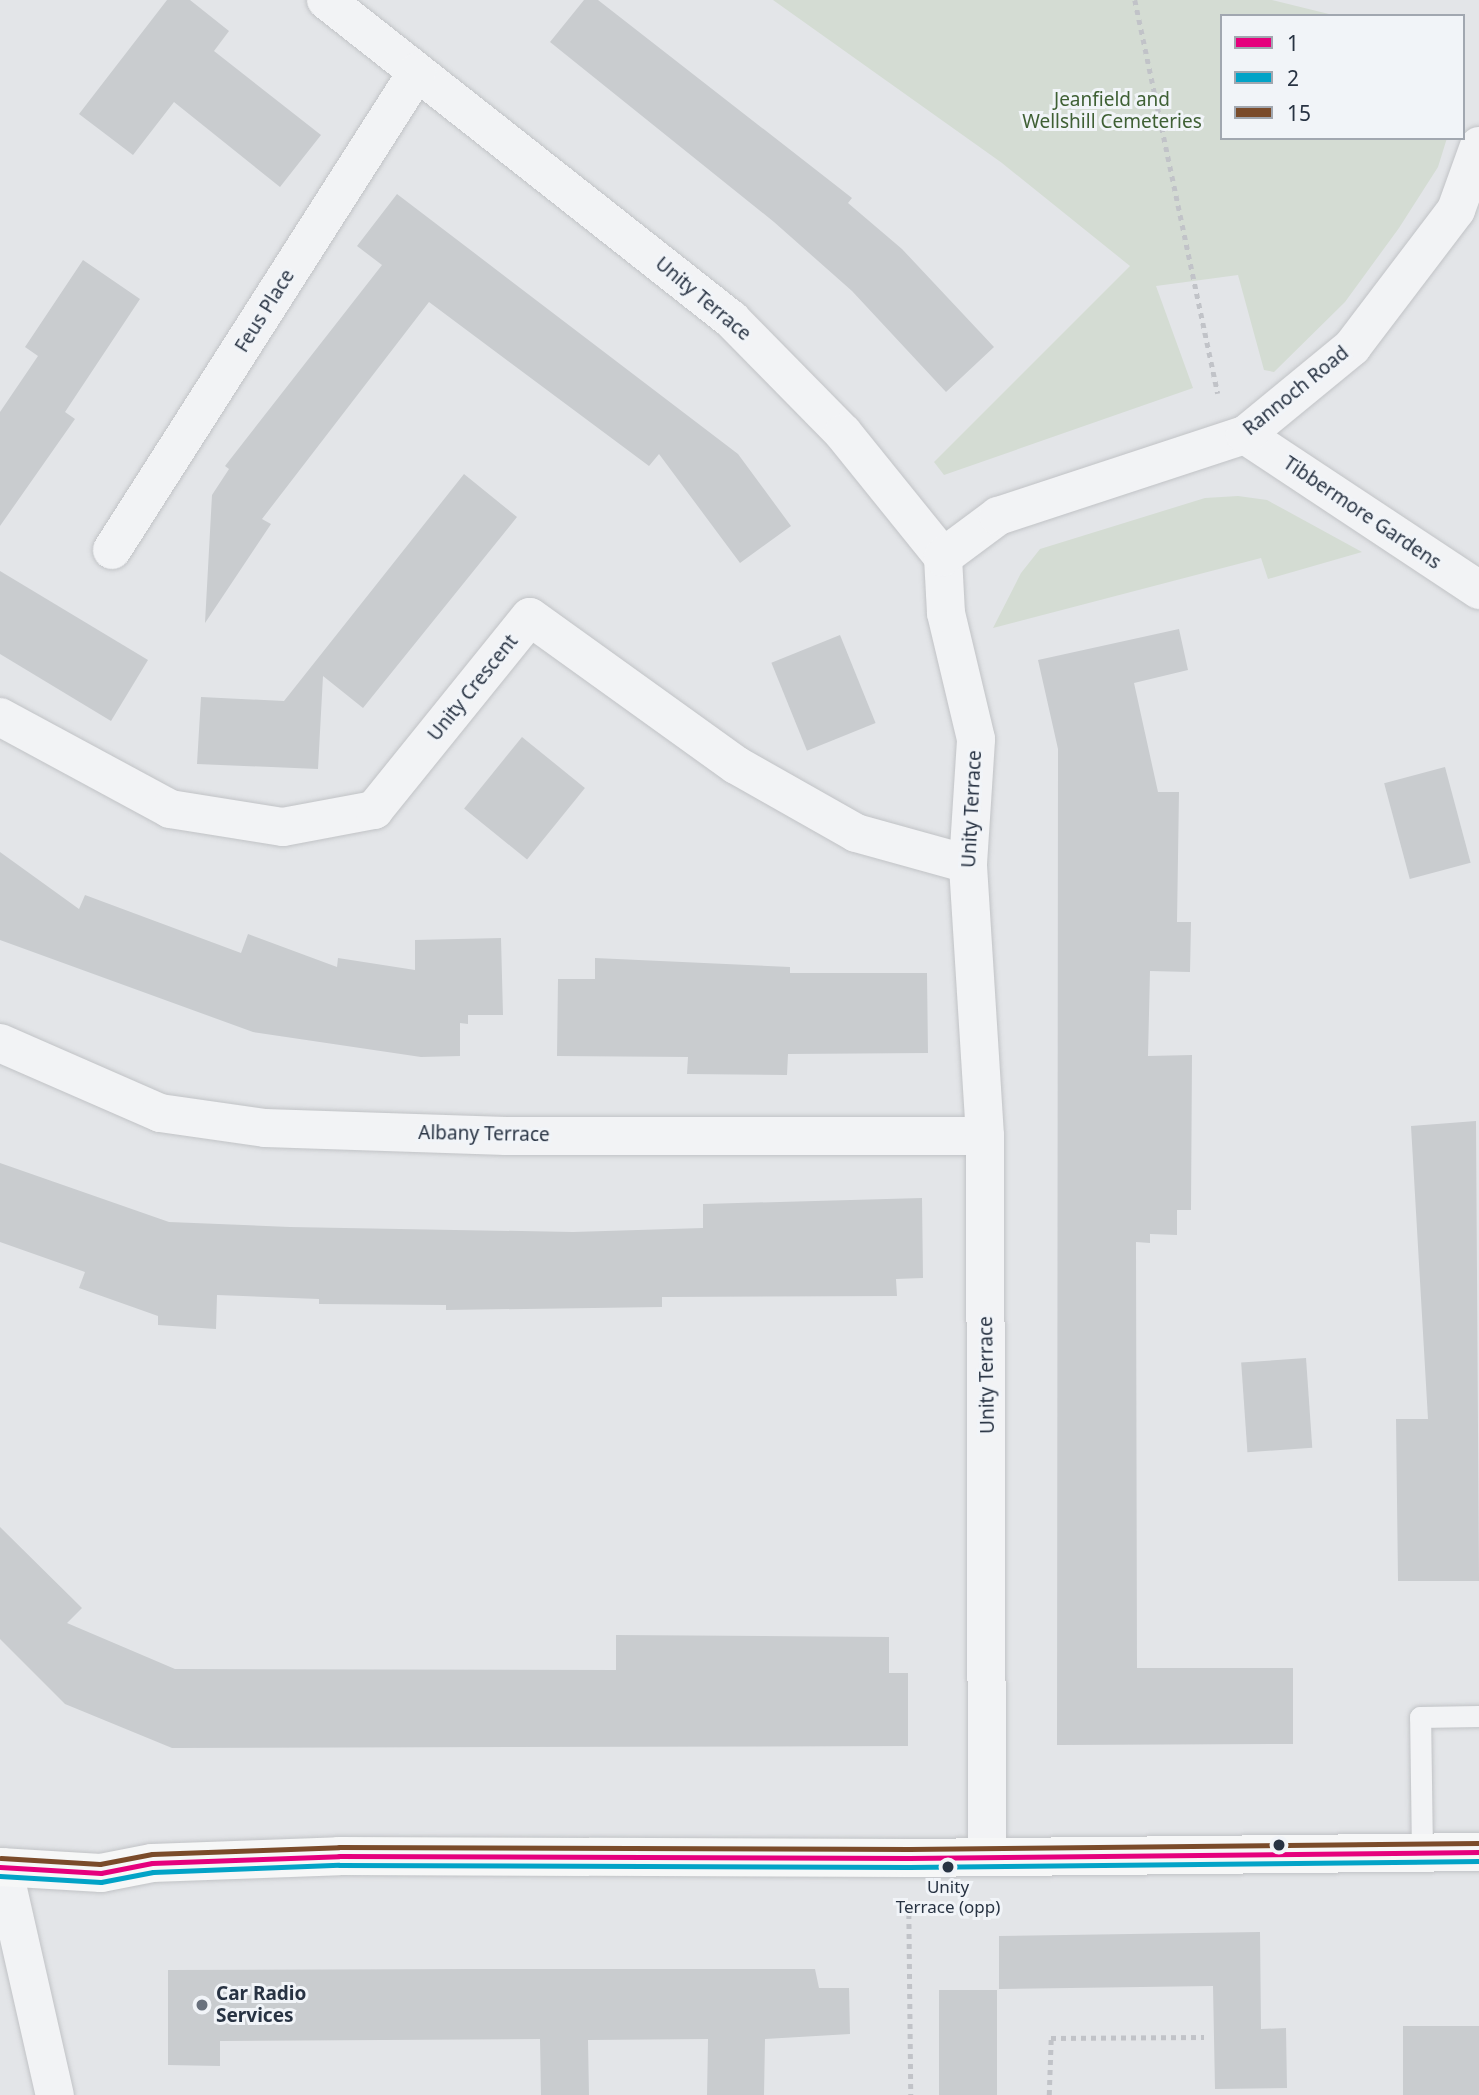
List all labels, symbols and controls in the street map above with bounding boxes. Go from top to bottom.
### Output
legend [1220,14,1465,140]
text: 1 [1287,29,1299,57]
text: 2 [1287,64,1299,92]
park label: Jeanfield and Wellshill Cemeteries [1022,89,1202,133]
text: 15 [1287,99,1311,127]
street label: Unity Terrace [651,252,755,346]
street label: Feus Place [231,265,299,357]
street label: Rannoch Road [1239,342,1353,440]
street label: Tibbermore Gardens [1279,452,1445,574]
street label: Unity Crescent [423,630,523,746]
street label: Unity Terrace [958,750,986,868]
street label: Albany Terrace [418,1121,550,1147]
street label: Unity Terrace [975,1316,999,1434]
unlabelled marker [1272,1838,1286,1852]
marker: Unity Terrace (opp) [941,1860,955,1874]
place label: Unity Terrace (opp) [896,1877,1000,1917]
place label: Car Radio Services [216,1983,306,2027]
marker: Car Radio Services [194,1997,210,2013]

